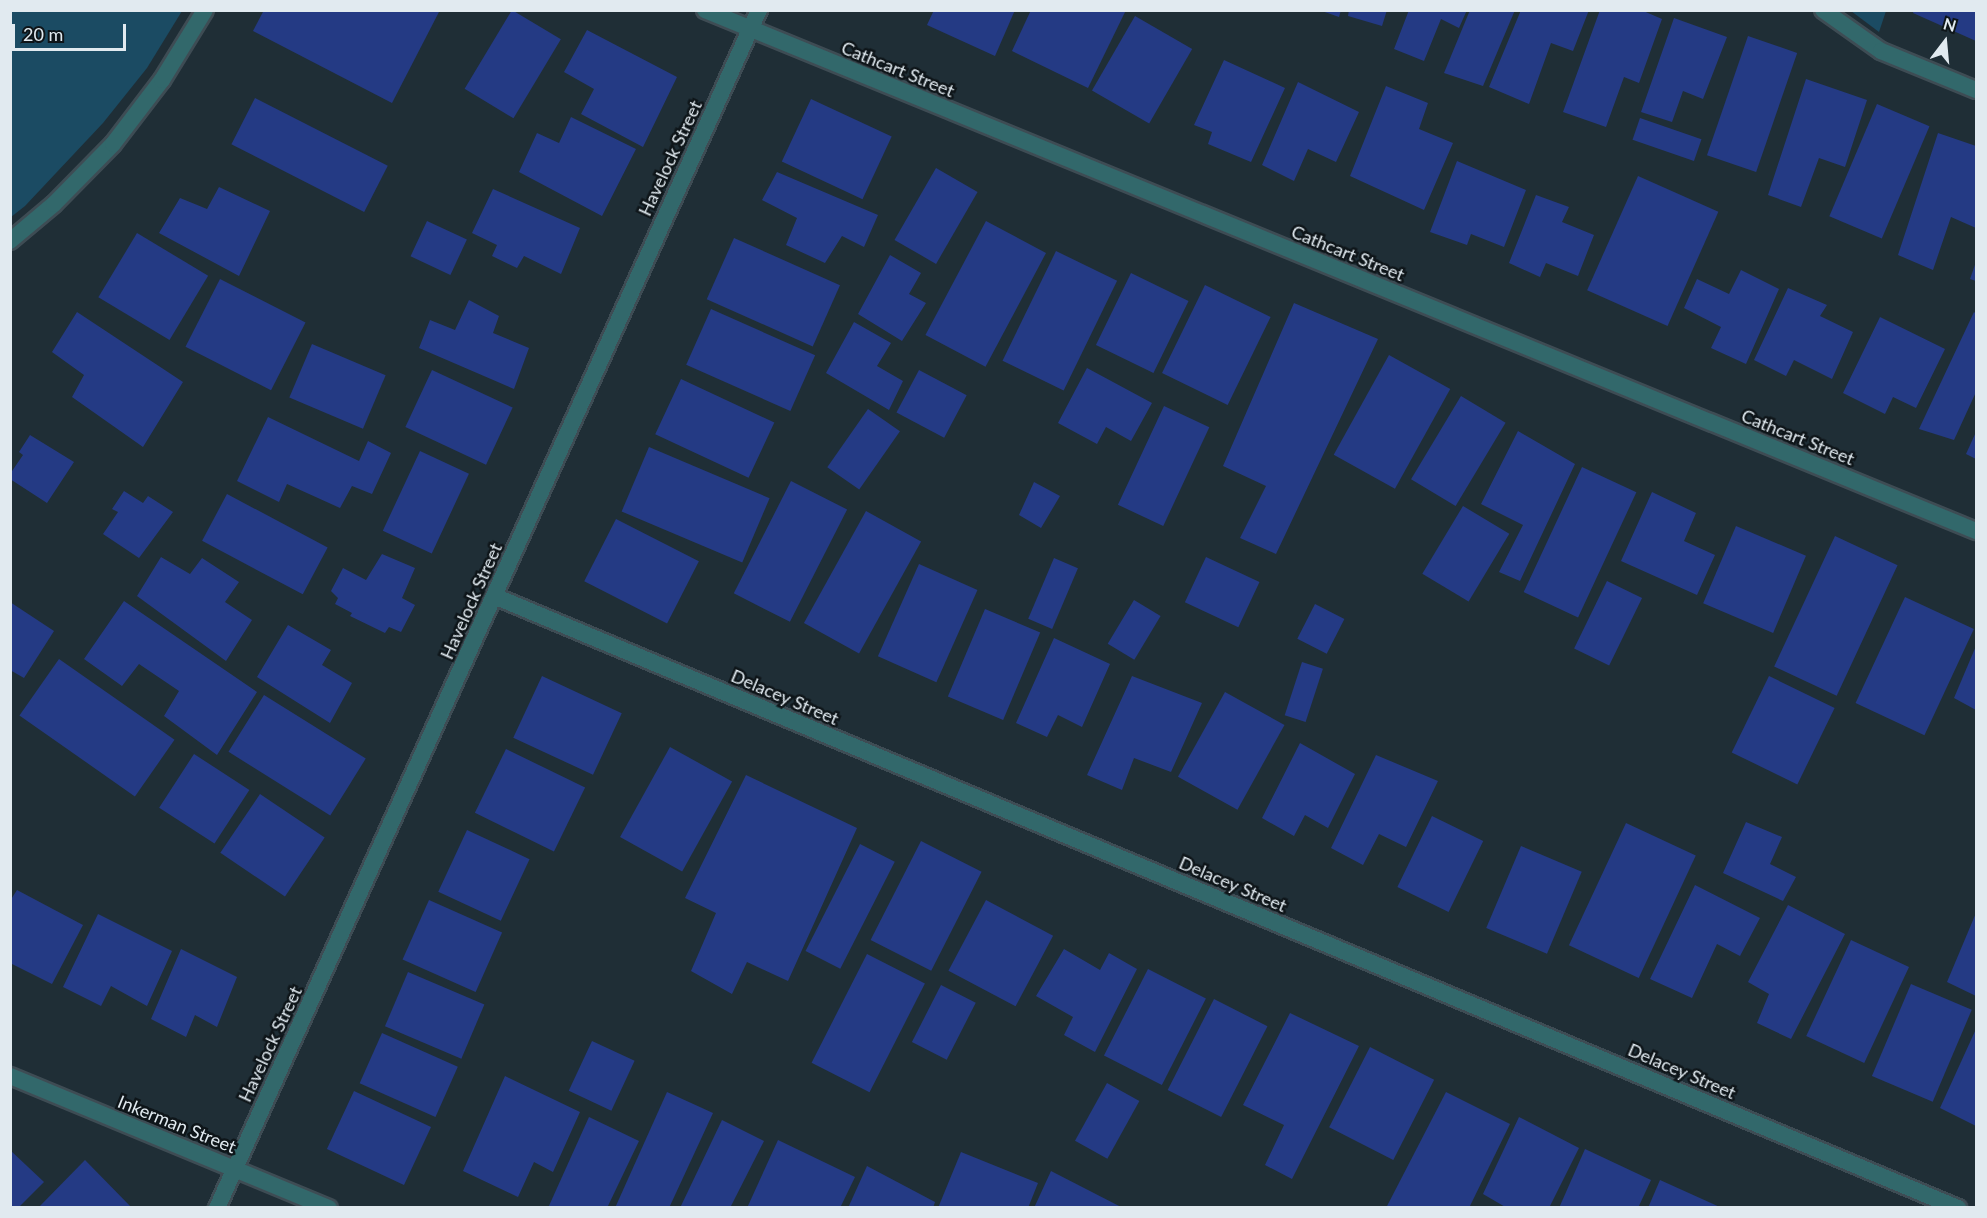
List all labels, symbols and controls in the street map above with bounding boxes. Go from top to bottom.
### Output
scale bar [15,12,129,50]
north arrow [1915,12,1975,72]
text: N [1942,13,1959,35]
text: 20 m [23,23,63,45]
street label: Cathcart Street [838,37,958,101]
street label: Havelock Street [634,97,706,219]
street label: Cathcart Street [1288,221,1408,285]
street label: Cathcart Street [1738,405,1858,469]
street label: Havelock Street [436,540,506,662]
street label: Delacey Street [728,665,842,729]
street label: Delacey Street [1176,852,1290,916]
street label: Havelock Street [234,983,306,1105]
street label: Delacey Street [1625,1039,1739,1103]
street label: Inkerman Street [115,1090,239,1158]

